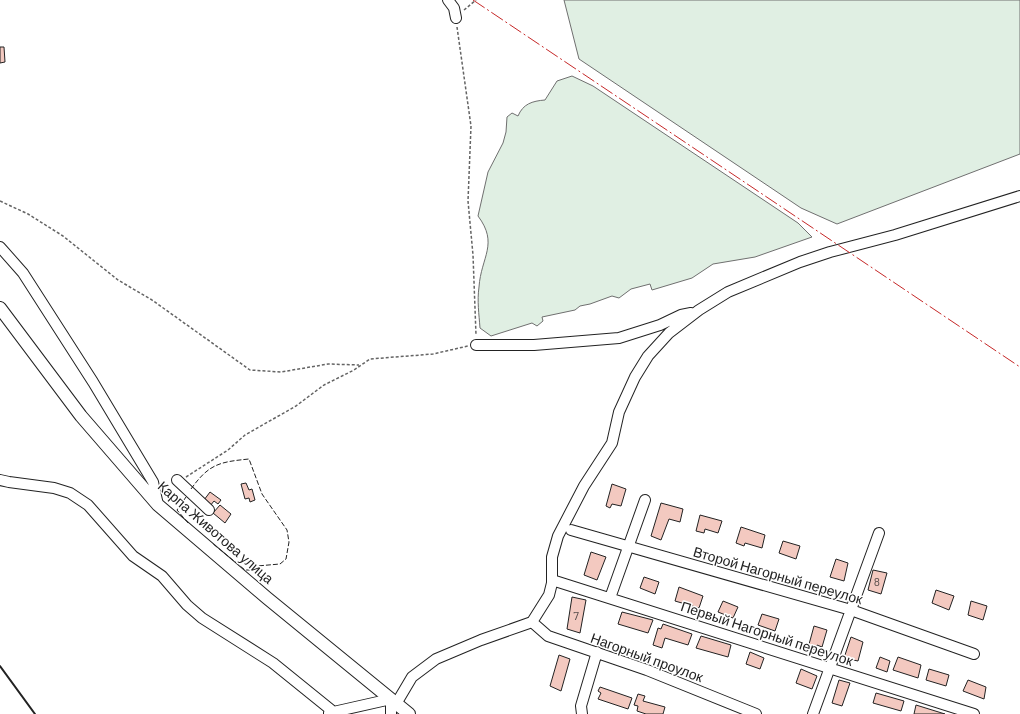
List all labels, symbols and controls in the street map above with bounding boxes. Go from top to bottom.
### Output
street label: Карпа Животова улица [155,477,278,587]
street label: Второй Нагорный переулок [691,543,866,608]
house number: 8 [874,574,880,588]
street label: Первый Нагорный переулок [679,597,856,669]
house number: 7 [573,608,579,622]
street label: Нагорный проулок [588,629,706,686]

